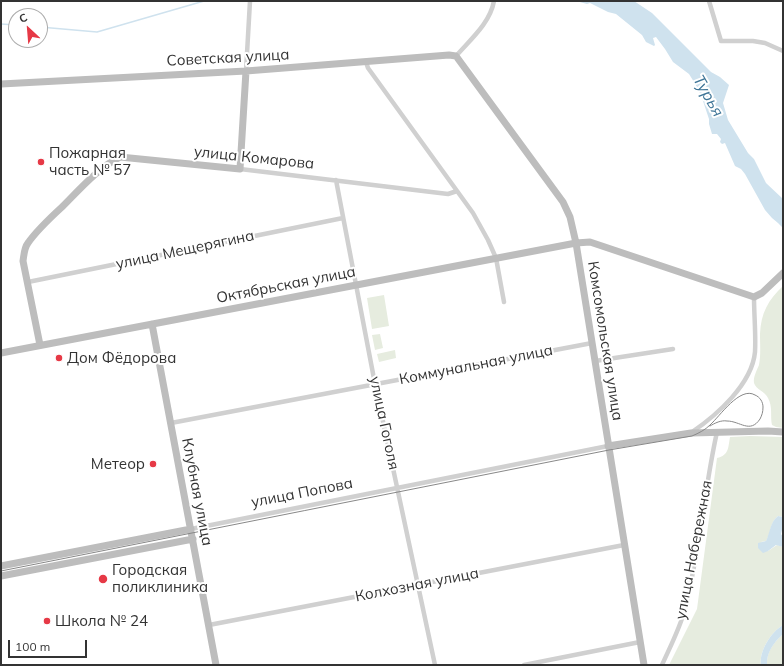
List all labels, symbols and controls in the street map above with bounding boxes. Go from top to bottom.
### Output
north arrow [8,8,48,48]
text: С [17,10,30,26]
street label: Советская улица [166,46,290,70]
water label: Турья [689,72,727,120]
street label: улица Комарова [193,143,315,173]
place label: Пожарная часть № 57 [49,144,131,179]
marker: Пожарная часть № 57 [36,157,46,167]
street label: улица Мещерягина [114,227,256,273]
street label: Комсомольская улица [584,260,626,422]
street label: Октябрьская улица [215,263,357,307]
street label: Коммунальная улица [398,341,554,389]
place label: Дом Фёдорова [67,349,176,367]
marker: Дом Фёдорова [54,353,64,363]
street label: улица Гоголя [365,375,403,471]
street label: Клубная улица [178,437,216,547]
place label: Метеор [91,455,145,473]
marker: Метеор [148,459,158,469]
street label: улица Попова [250,474,354,512]
street label: улица Набережная [672,479,716,621]
place label: Городская поликлиника [112,561,208,596]
street label: Колхозная улица [354,564,480,606]
marker: Городская поликлиника [97,573,109,585]
place label: Школа № 24 [55,612,148,630]
marker: Школа № 24 [42,616,52,626]
scale bar [10,632,89,658]
text: 100 m [15,639,50,654]

